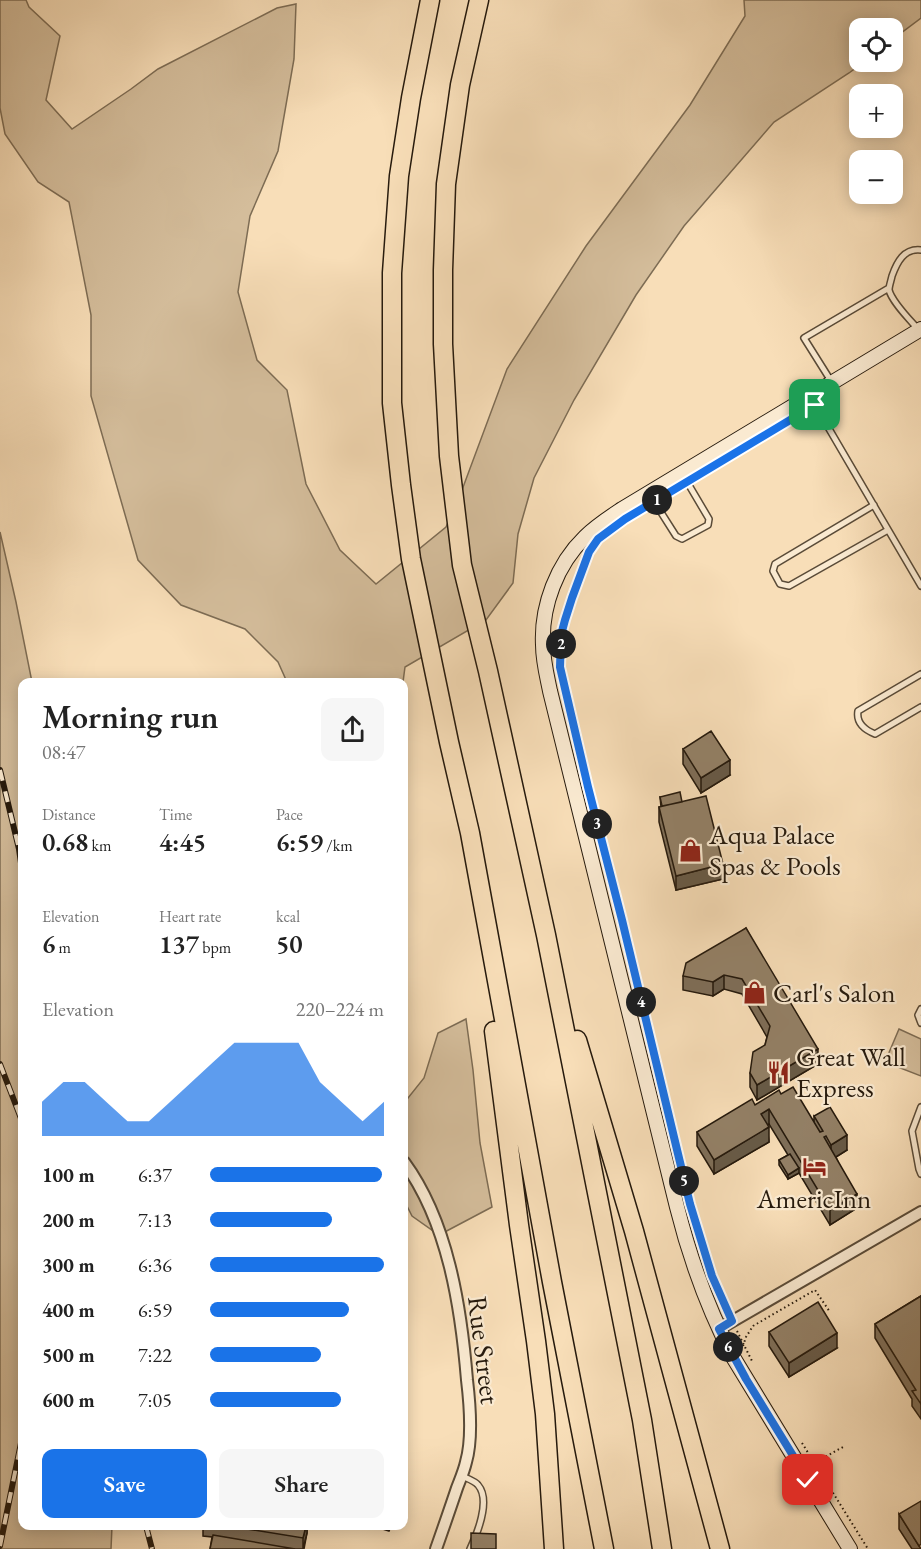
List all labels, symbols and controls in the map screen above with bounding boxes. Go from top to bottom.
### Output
map controls [849,18,903,204]
button: locate [849,18,903,72]
button: + [849,84,903,138]
button: − [849,150,903,204]
pin [789,379,840,430]
icon: arrive [798,388,831,421]
pin: 1 [642,485,672,515]
text: 1 [653,489,661,510]
pin: 2 [546,629,576,659]
text: 2 [557,633,565,654]
text: Morning run [42,695,219,738]
button: share [321,698,384,761]
text: 08:47 [42,739,85,765]
text: Distance [42,804,95,825]
text: Time [159,804,192,825]
text: Pace [276,804,303,825]
pin: 3 [582,809,612,839]
text: 3 [593,813,601,834]
place label: Aqua Palace Spas & Pools [708,817,841,883]
text: 0.68 [42,825,88,859]
text: 4:45 [159,825,206,859]
text: 6:59 [276,825,323,859]
text: km [88,835,111,856]
text: /km [323,835,353,856]
shop icon: Aqua Palace Spas & Pools [678,837,704,863]
text: Elevation [42,906,100,927]
text: Heart rate [159,906,221,927]
text: kcal [276,906,300,927]
text: 6 [42,927,55,961]
text: 137 [159,927,199,961]
text: 50 [276,927,303,961]
text: m [55,937,71,958]
text: bpm [199,937,231,958]
place label: Carl's Salon [773,975,895,1010]
shop icon: Carl's Salon [742,979,768,1005]
pin: 4 [626,987,656,1017]
text: 4 [637,991,645,1012]
text: Elevation [42,996,114,1022]
text: 220–224 m [296,996,384,1022]
place label: Great Wall Express [796,1039,906,1105]
restaurant icon: Great Wall Express [765,1059,791,1085]
hotel icon: AmericInn [801,1153,827,1179]
text: 100 m [42,1162,95,1188]
text: 6:37 [138,1162,172,1188]
pin: 5 [669,1166,699,1196]
text: 5 [680,1170,688,1191]
place label: AmericInn [756,1181,871,1216]
text: 200 m [42,1207,95,1233]
text: 7:13 [138,1207,172,1233]
text: 300 m [42,1252,95,1278]
text: 6:36 [138,1252,172,1278]
street label: Rue Street [460,1294,508,1407]
text: 400 m [42,1297,95,1323]
text: 6:59 [138,1297,172,1323]
pin: 6 [713,1332,743,1362]
text: 6 [724,1336,732,1357]
text: 500 m [42,1342,95,1368]
text: 7:22 [138,1342,172,1368]
text: 600 m [42,1387,95,1413]
text: 7:05 [138,1387,172,1413]
button: Save [42,1449,207,1518]
button: Share [219,1449,384,1518]
pin [782,1454,833,1505]
icon: check [791,1463,824,1496]

